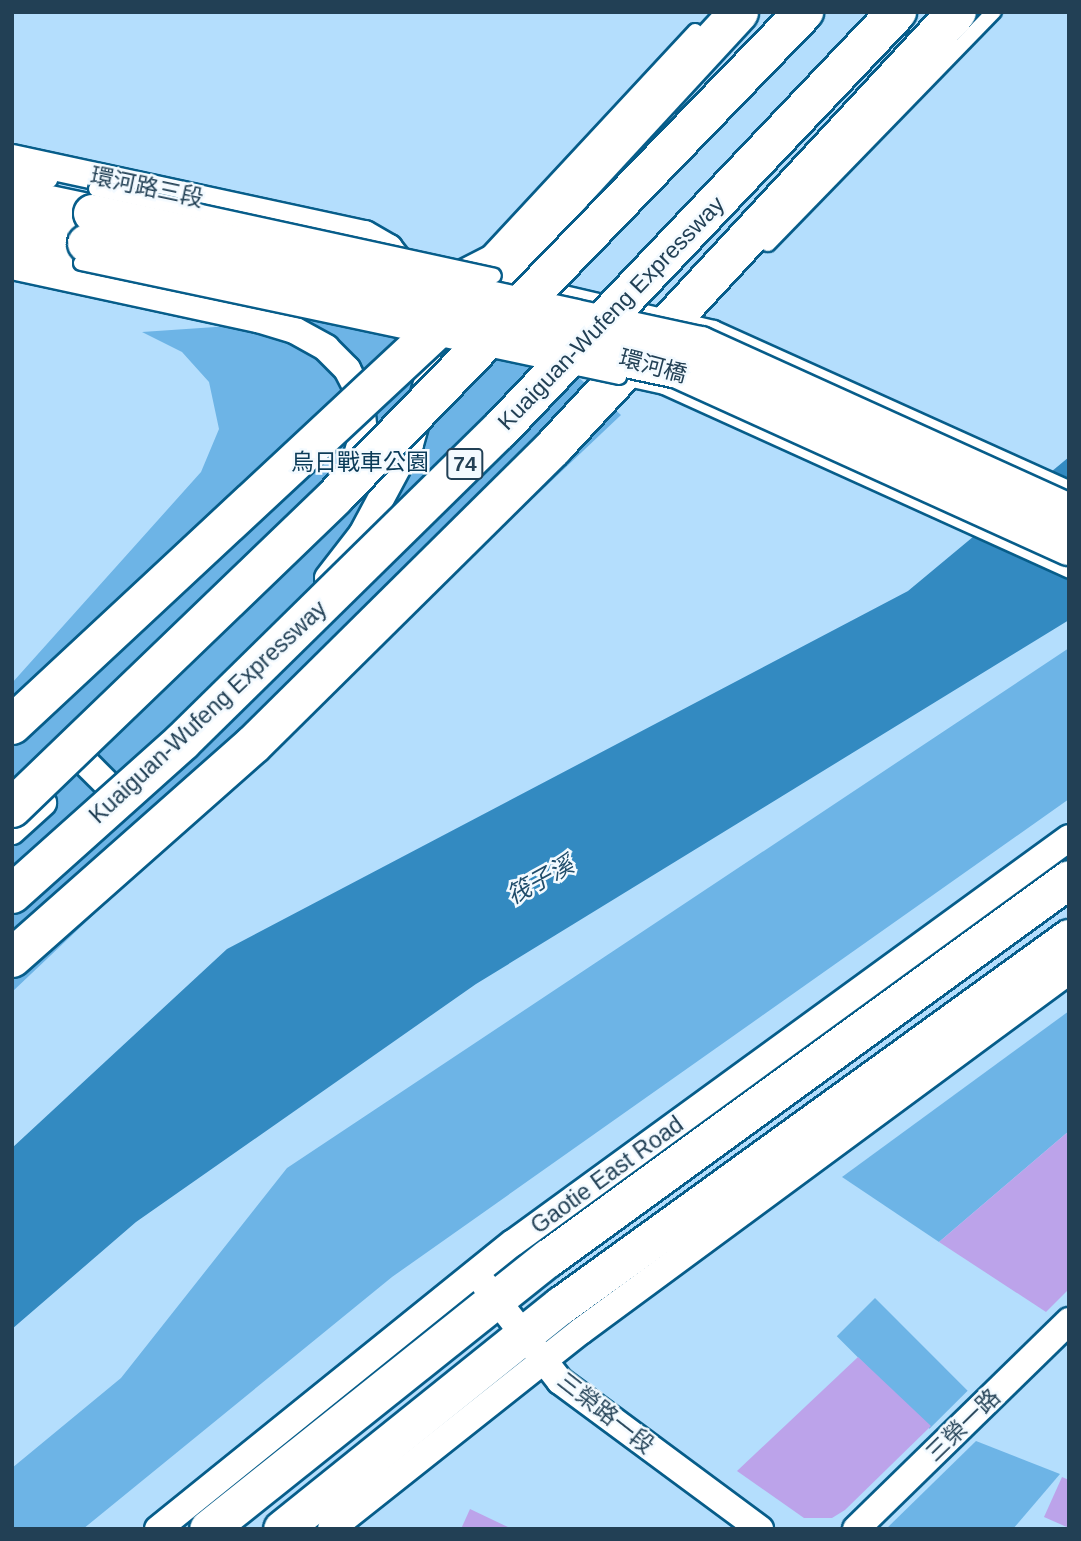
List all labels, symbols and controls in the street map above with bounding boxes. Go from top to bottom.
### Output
street label: 環河路三段 [88,162,206,212]
street label: Kuaiguan-Wufeng Expressway [492,190,730,436]
street label: 環河橋 [616,344,690,388]
road number: 74 [446,447,484,482]
park label: 烏日戰車公園 [291,448,429,476]
street label: Kuaiguan-Wufeng Expressway [84,595,332,829]
water label: 筏子溪 [502,850,578,910]
street label: Gaotie East Road [525,1110,689,1240]
street label: 三榮路一段 [552,1367,660,1459]
street label: 三榮一路 [920,1383,1006,1467]

